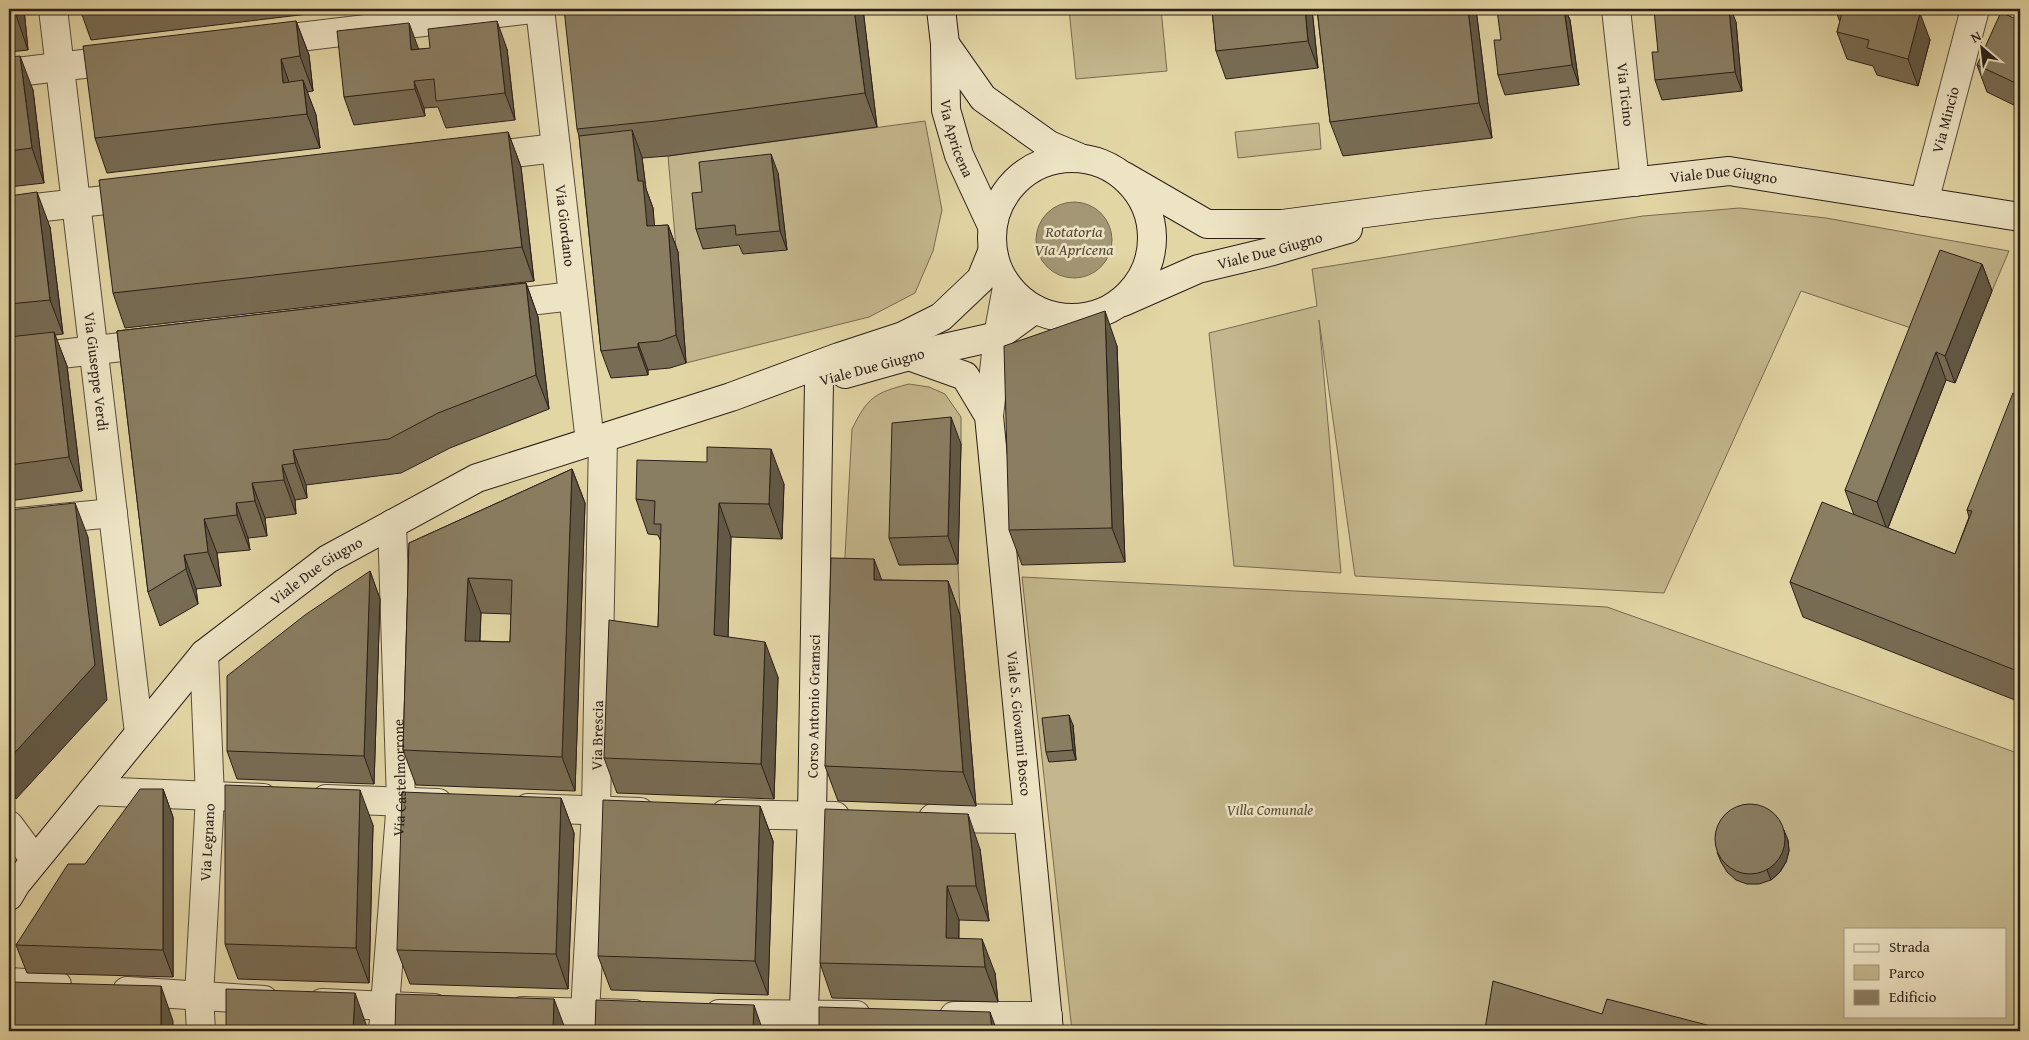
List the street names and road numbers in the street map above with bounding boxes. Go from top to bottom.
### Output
street label: Via Ticino [1612,61,1640,128]
street label: Via Mincio [1926,84,1964,155]
street label: Via Apricena [936,99,979,181]
street label: Viale Due Giugno [1669,160,1779,189]
street label: Via Giordano [550,183,581,268]
street label: Viale Due Giugno [1215,226,1325,274]
street label: Via Giuseppe Verdi [79,311,114,432]
street label: Viale Due Giugno [817,342,927,391]
street label: Viale Due Giugno [266,531,366,610]
street label: Corso Antonio Gramsci [802,634,825,778]
street label: Viale S. Giovanni Bosco [1002,650,1037,797]
street label: Via Brescia [586,700,608,770]
street label: Via Castelmorrone [387,719,411,837]
street label: Via Legnano [194,802,220,882]

